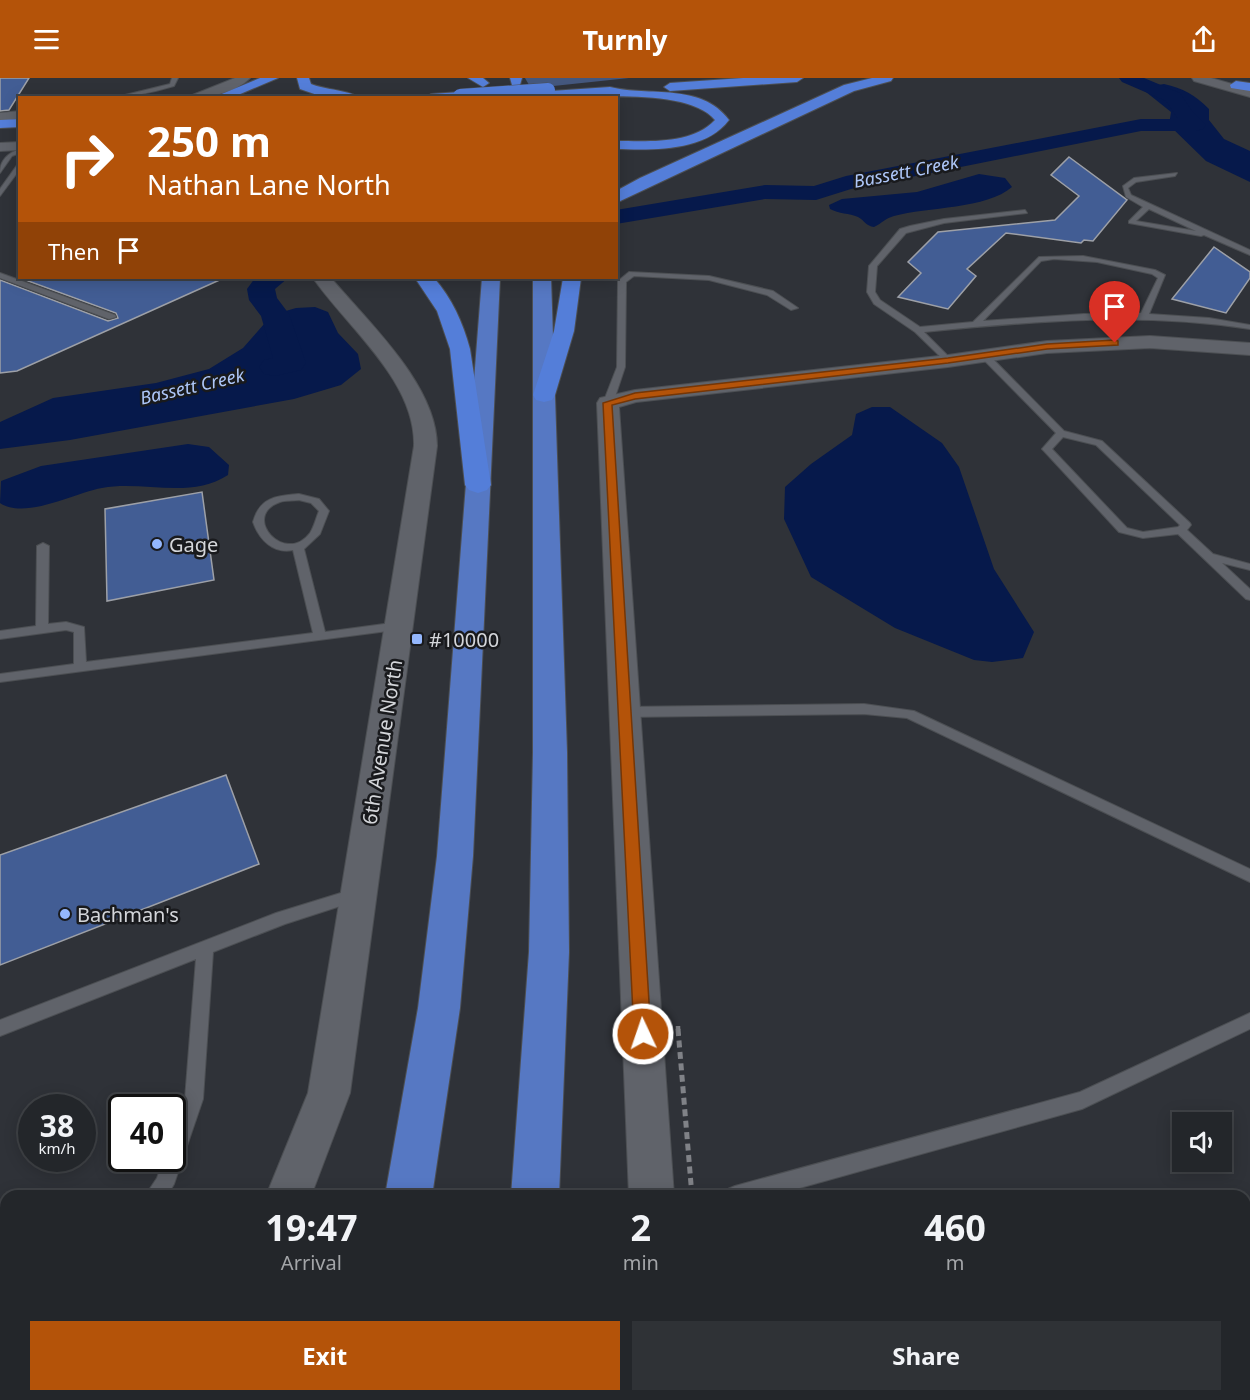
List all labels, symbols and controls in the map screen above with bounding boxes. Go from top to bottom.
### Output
text: Turnly [583,21,667,58]
icon: menu [30,23,63,56]
icon: share [1187,23,1220,56]
text: 250 m [147,112,271,169]
icon: right [48,120,126,198]
water label: Bassett Creek [851,149,962,193]
text: Nathan Lane North [147,166,391,203]
icon: arrive [112,234,145,267]
text: Then [48,236,100,266]
pin [1089,281,1140,343]
icon: arrive [1098,290,1131,323]
water label: Bassett Creek [137,362,248,410]
place label: Gage [169,531,218,558]
marker: Gage [150,537,164,551]
place label: #10000 [429,626,499,653]
marker: #10000 [410,632,424,646]
street label: 6th Avenue North [356,658,408,826]
place label: Bachman's [77,901,179,928]
marker: Bachman's [58,907,72,921]
position arrow [611,1002,675,1066]
speed limit sign: 40 [108,1094,186,1172]
text: 38 [40,1105,74,1146]
map controls [1172,1112,1232,1172]
button: sound [1172,1112,1232,1172]
text: km/h [39,1138,75,1158]
text: 19:47 [265,1203,358,1252]
text: 2 [631,1203,651,1252]
text: 460 [924,1203,986,1252]
text: Arrival [281,1249,342,1276]
text: min [623,1249,659,1276]
text: m [946,1249,964,1276]
button: Exit [30,1321,620,1390]
button: Share [632,1321,1221,1390]

